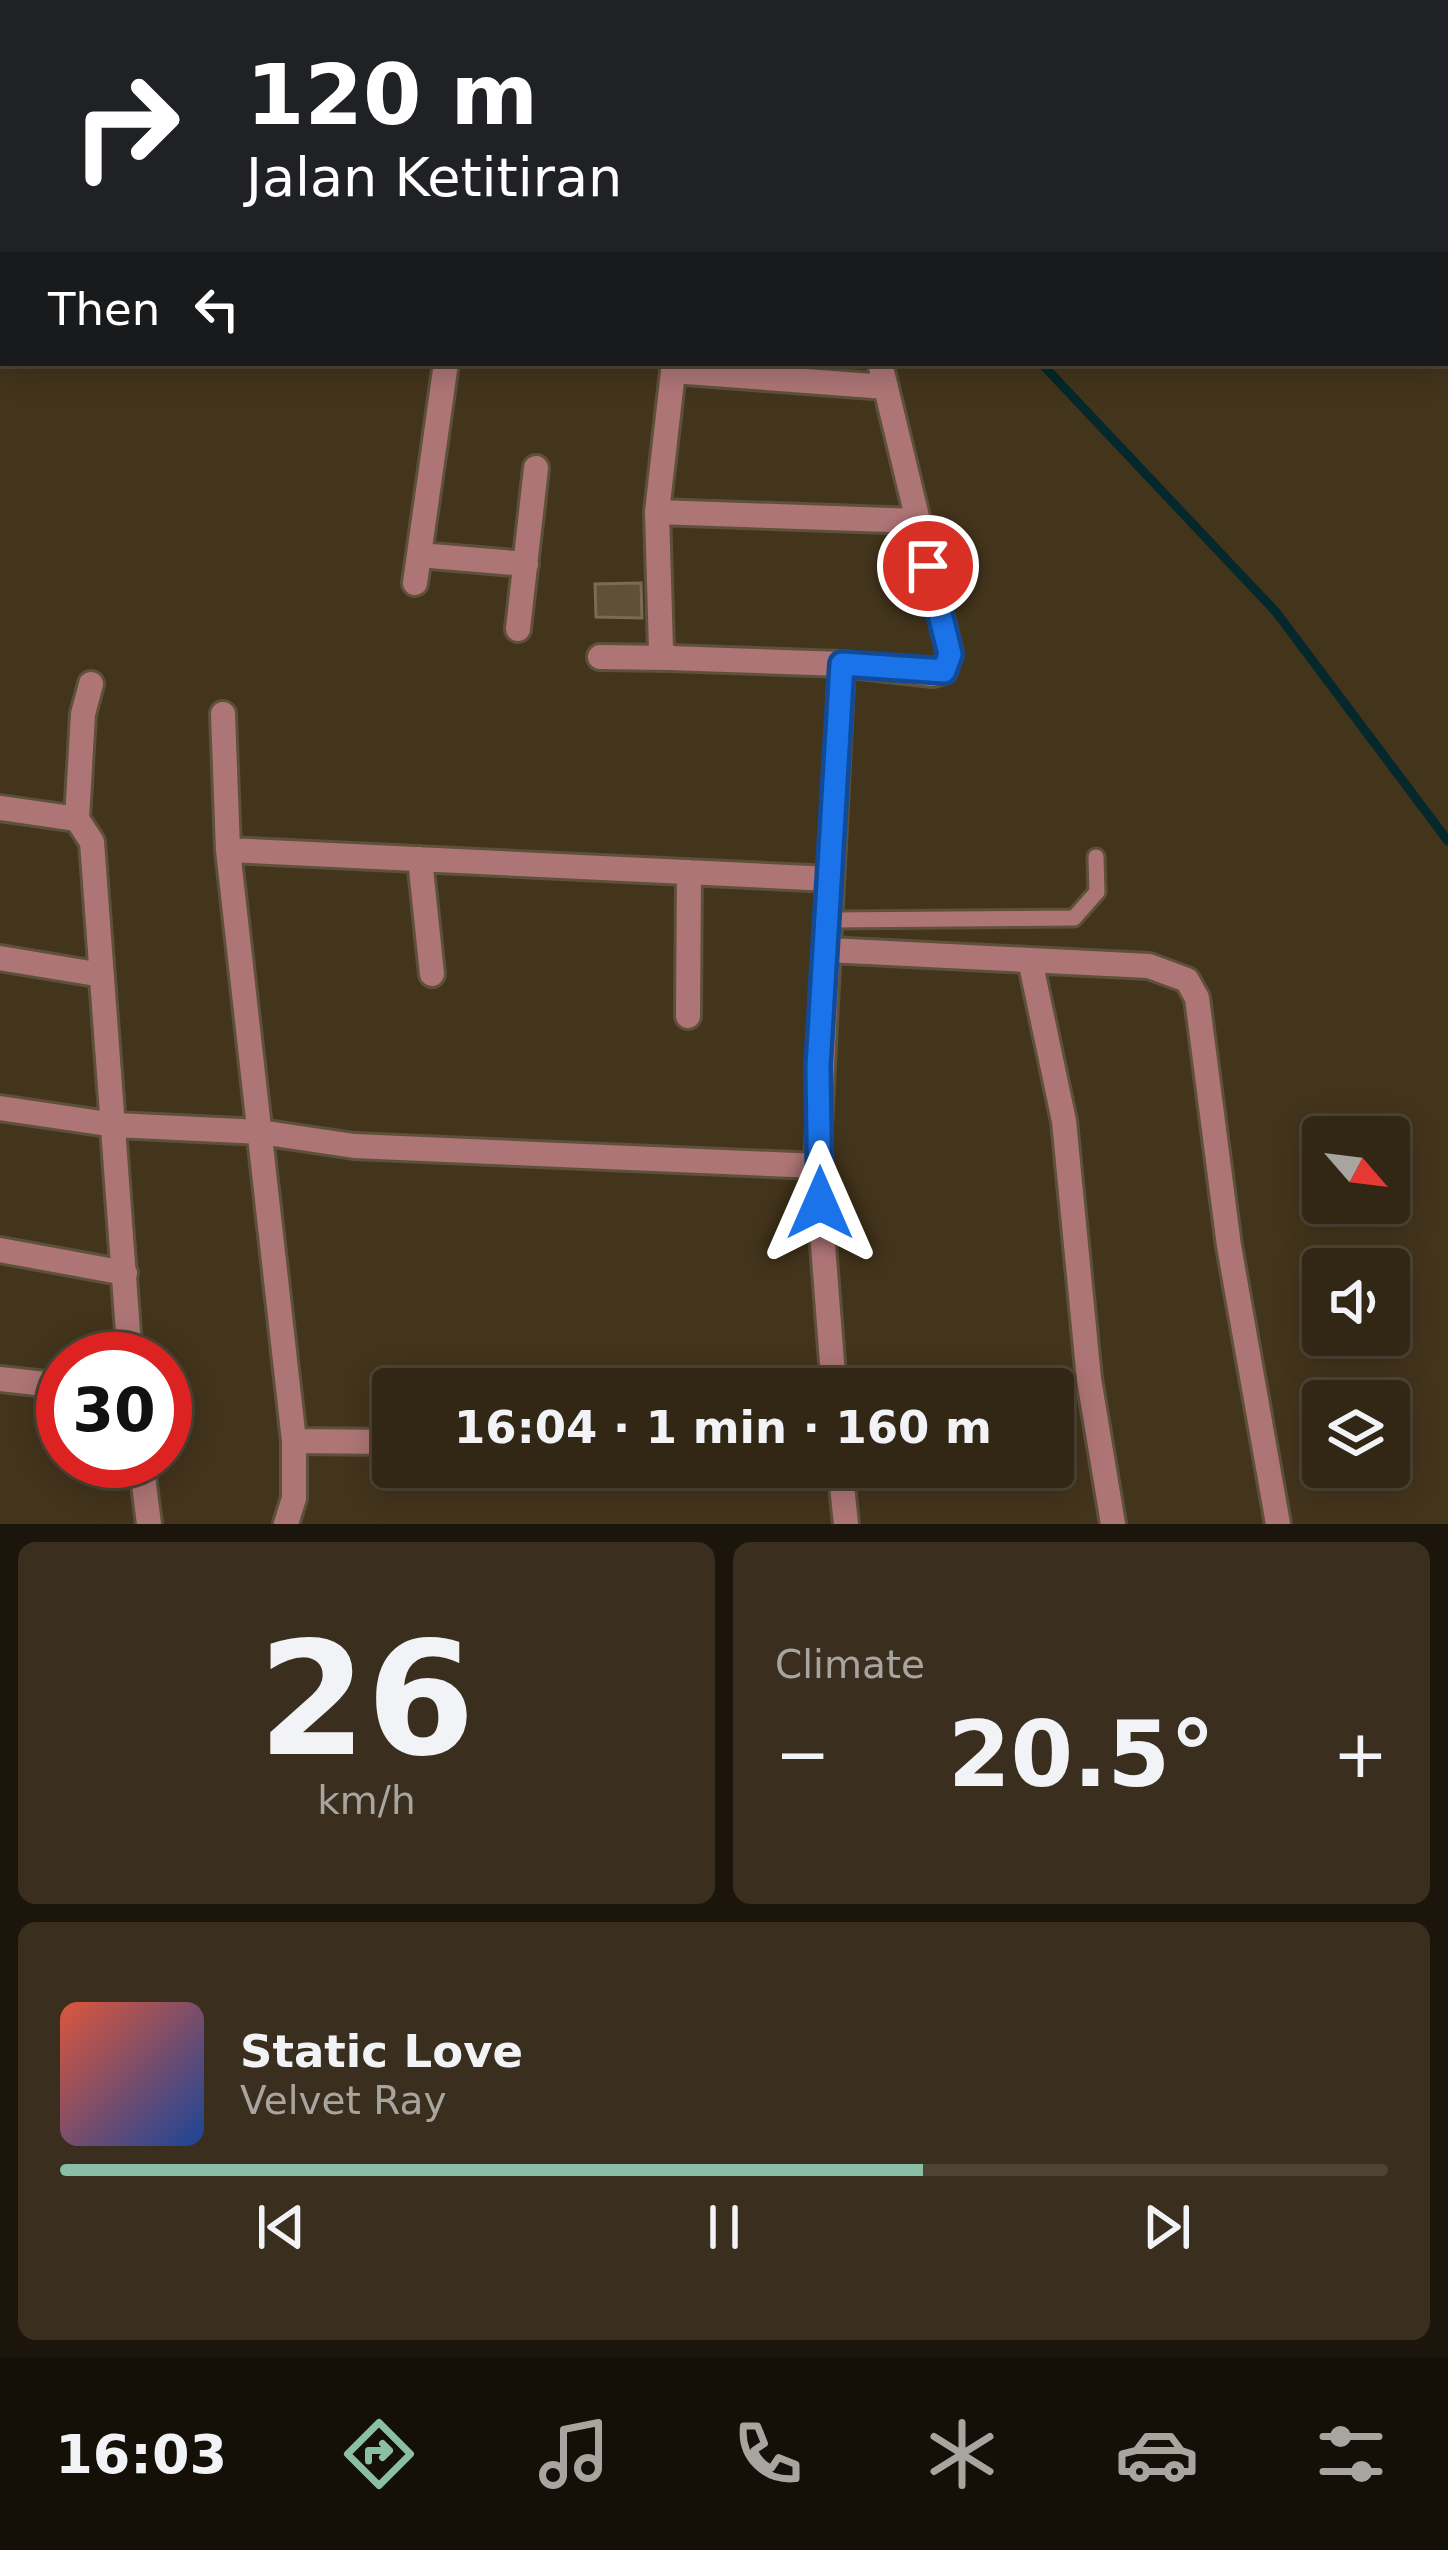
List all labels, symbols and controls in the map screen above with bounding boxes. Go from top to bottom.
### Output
text: 120 m [246,46,538,144]
icon: right [48,48,204,204]
text: Jalan Ketitiran [246,146,622,209]
icon: left [184,276,250,342]
text: Then [48,283,160,336]
pin [877,515,979,617]
icon: arrive [895,533,961,599]
north arrow [1302,1116,1410,1224]
map controls [1302,1116,1410,1488]
position arrow [757,1140,883,1266]
button: sound [1302,1248,1410,1356]
speed limit sign: 30 [36,1332,192,1488]
button: layers [1302,1380,1410,1488]
text: 16:04 · 1 min · 160 m [454,1401,992,1454]
text: 26 [258,1609,475,1791]
text: Climate [775,1642,925,1687]
text: 20.5° [948,1702,1215,1807]
text: − [775,1716,830,1793]
text: + [1333,1716,1388,1793]
text: km/h [317,1778,416,1823]
text: Static Love [240,2025,523,2078]
text: Velvet Ray [240,2078,446,2123]
icon: previous [248,2194,314,2260]
icon: pause [691,2194,757,2260]
icon: next [1134,2194,1200,2260]
icon: directions [337,2412,421,2496]
icon: music [532,2412,616,2496]
icon: phone [726,2412,810,2496]
icon: climate [920,2412,1004,2496]
icon: car [1115,2412,1199,2496]
icon: filters [1309,2412,1393,2496]
text: 16:03 [55,2423,227,2486]

